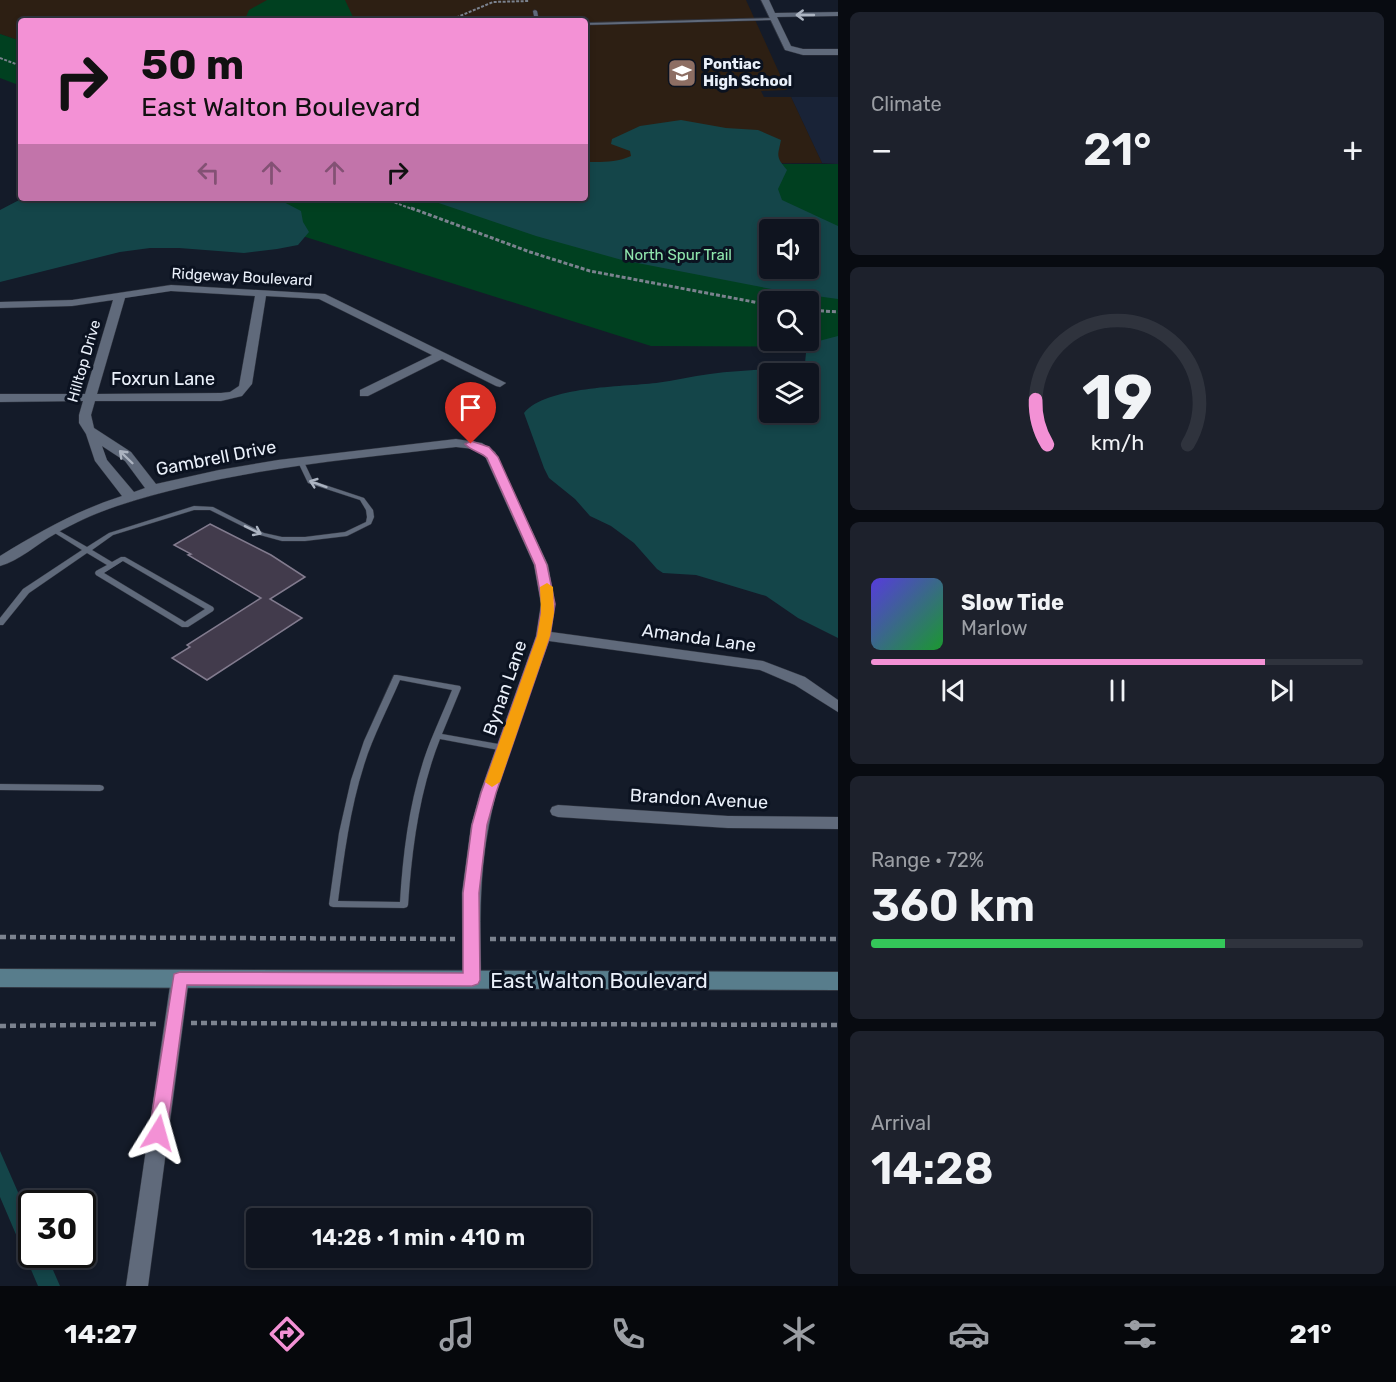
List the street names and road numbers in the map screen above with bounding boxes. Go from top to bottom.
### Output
street label: Ridgeway Boulevard [171,264,313,290]
street label: Hilltop Drive [64,318,104,404]
street label: Foxrun Lane [111,368,215,390]
street label: Gambrell Drive [154,436,278,480]
street label: Amanda Lane [641,619,757,657]
street label: Bynan Lane [478,638,532,738]
street label: Brandon Avenue [629,784,769,814]
street label: East Walton Boulevard [490,968,708,993]

